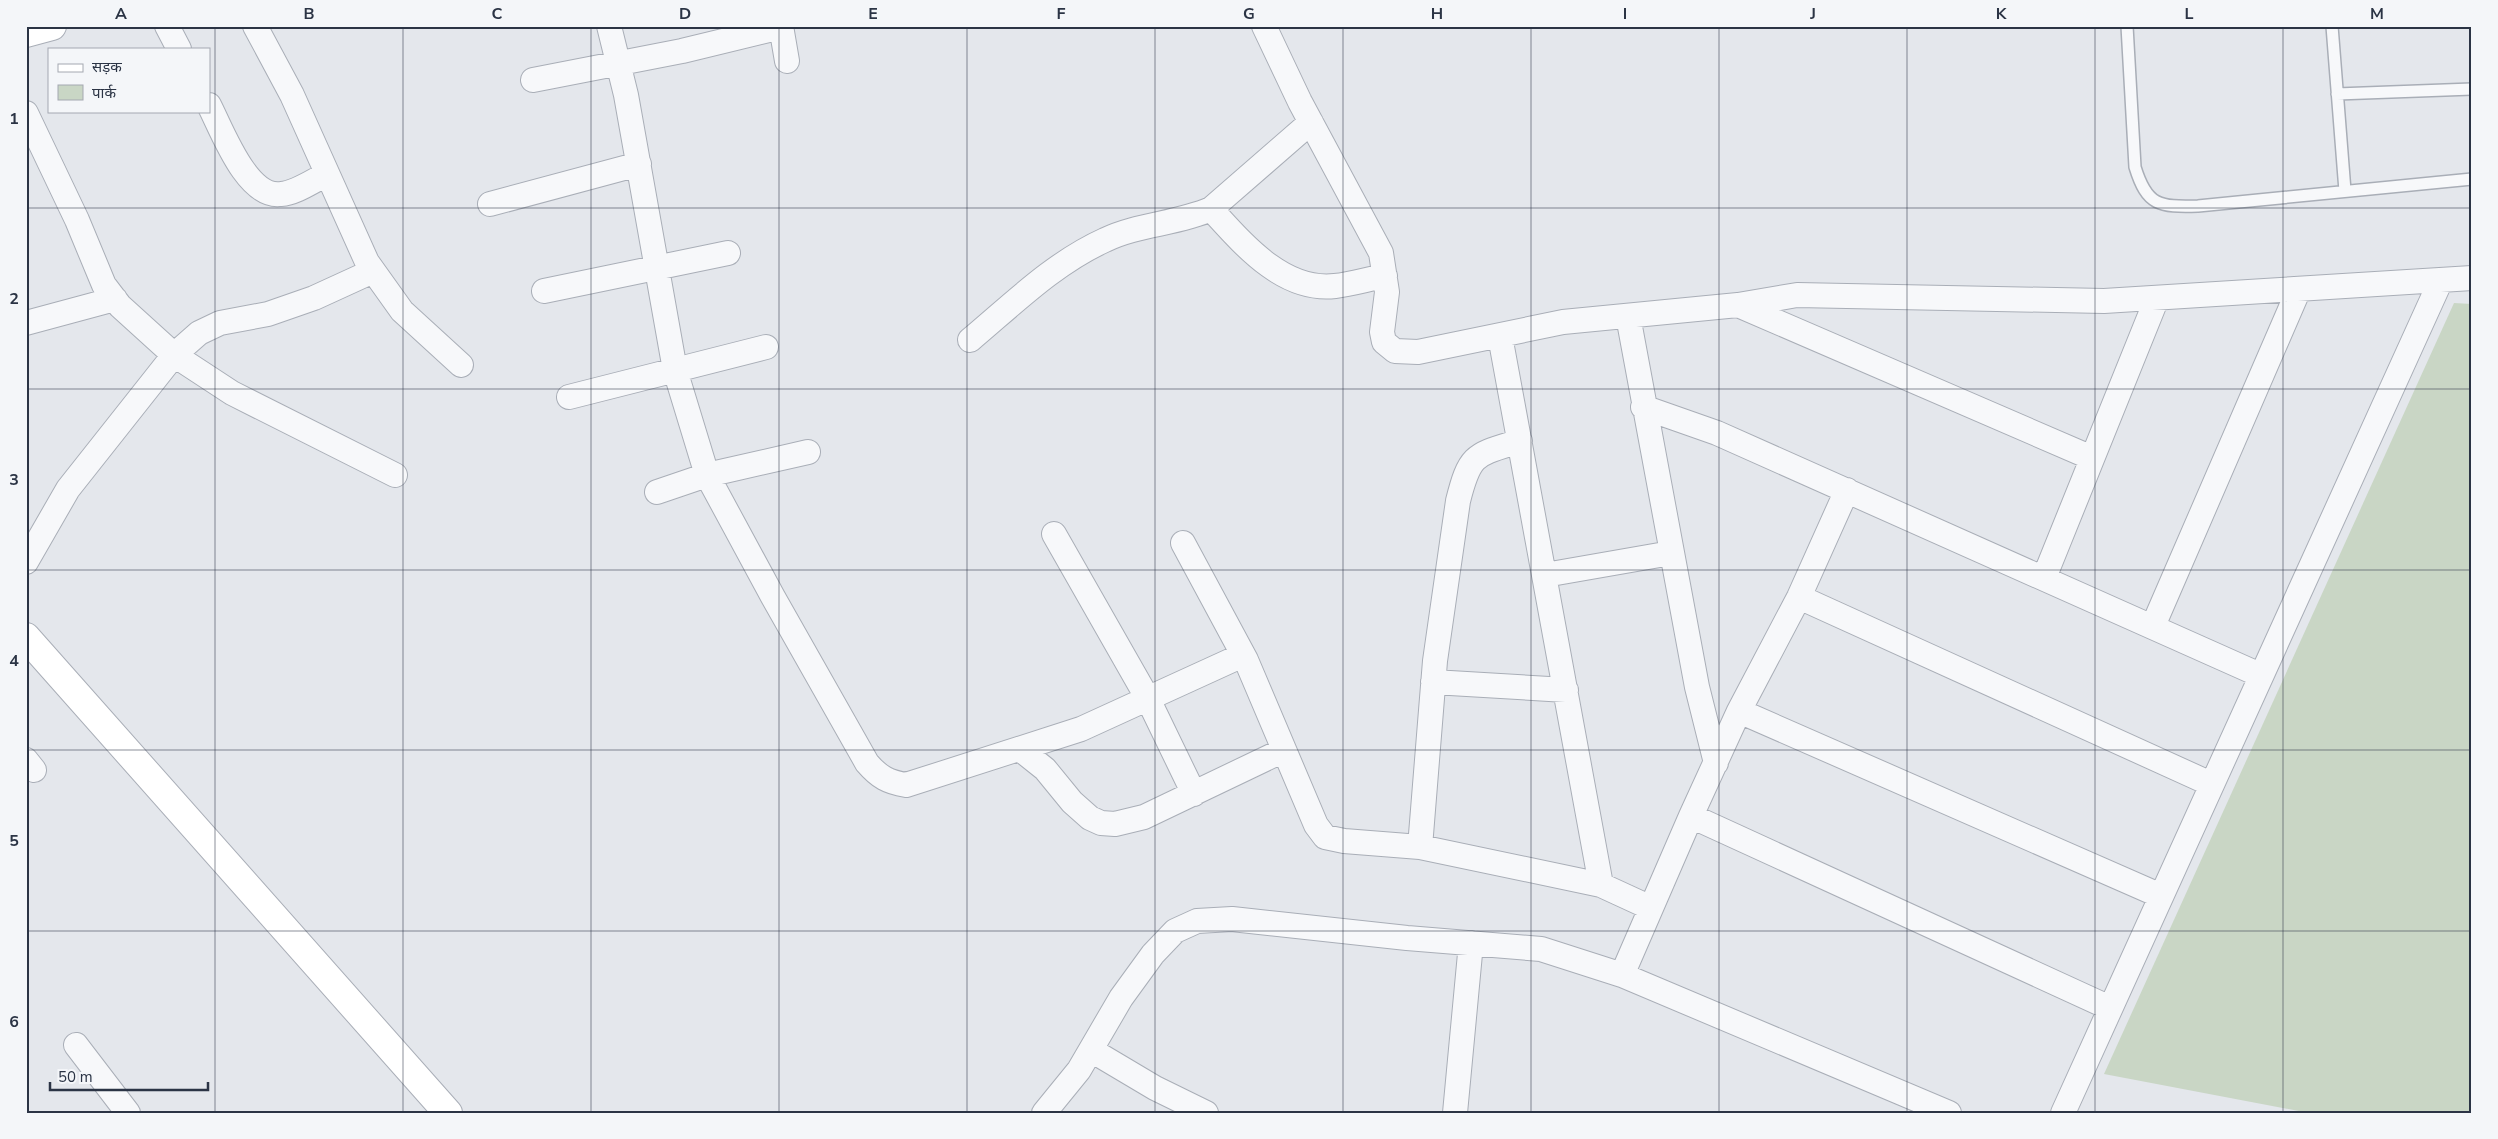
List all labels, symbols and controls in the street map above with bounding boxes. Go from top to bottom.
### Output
text: A [115,3,127,25]
text: B [303,3,315,25]
text: C [492,3,503,25]
text: D [679,3,691,25]
text: E [868,3,878,25]
text: F [1057,3,1066,25]
text: G [1243,3,1255,25]
text: H [1431,3,1443,25]
text: I [1623,3,1627,25]
text: J [1809,3,1816,25]
text: K [1996,3,2008,25]
text: L [2185,3,2194,25]
text: M [2370,3,2384,25]
legend [48,48,210,112]
text: सड़क [92,57,122,77]
text: पार्क [92,83,116,103]
text: 1 [9,108,19,130]
text: 2 [9,288,19,310]
text: 3 [9,469,19,491]
text: 4 [9,650,19,672]
text: 5 [9,830,19,852]
text: 6 [9,1011,19,1033]
scale bar [50,1059,208,1091]
text: 50 m [58,1067,93,1087]

